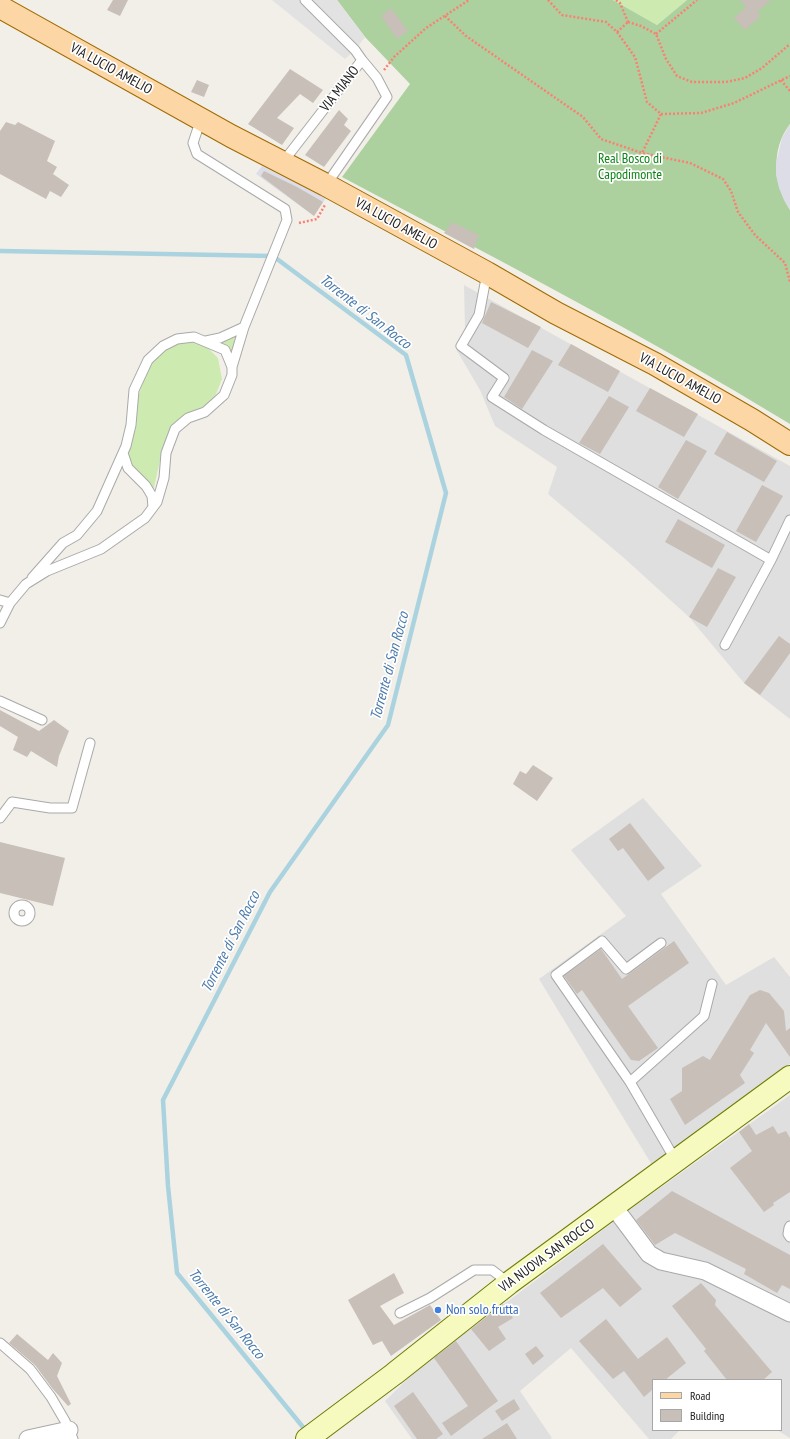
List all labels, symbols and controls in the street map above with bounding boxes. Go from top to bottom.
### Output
street label: VIA LUCIO AMELIO [67,40,155,98]
street label: VIA MIANO [317,63,363,115]
park label: Real Bosco di Capodimonte [598,151,662,184]
street label: VIA LUCIO AMELIO [352,195,440,253]
water label: Torrente di San Rocco [316,271,414,353]
street label: VIA LUCIO AMELIO [636,350,724,408]
water label: Torrente di San Rocco [367,610,413,722]
water label: Torrente di San Rocco [198,889,264,995]
street label: VIA NUOVA SAN ROCCO [496,1216,598,1296]
water label: Torrente di San Rocco [184,1265,268,1363]
place label: Non solo frutta [446,1302,519,1318]
marker: Non solo frutta [433,1305,443,1315]
legend [652,1379,782,1431]
text: Road [690,1388,710,1403]
text: Building [690,1408,725,1423]

